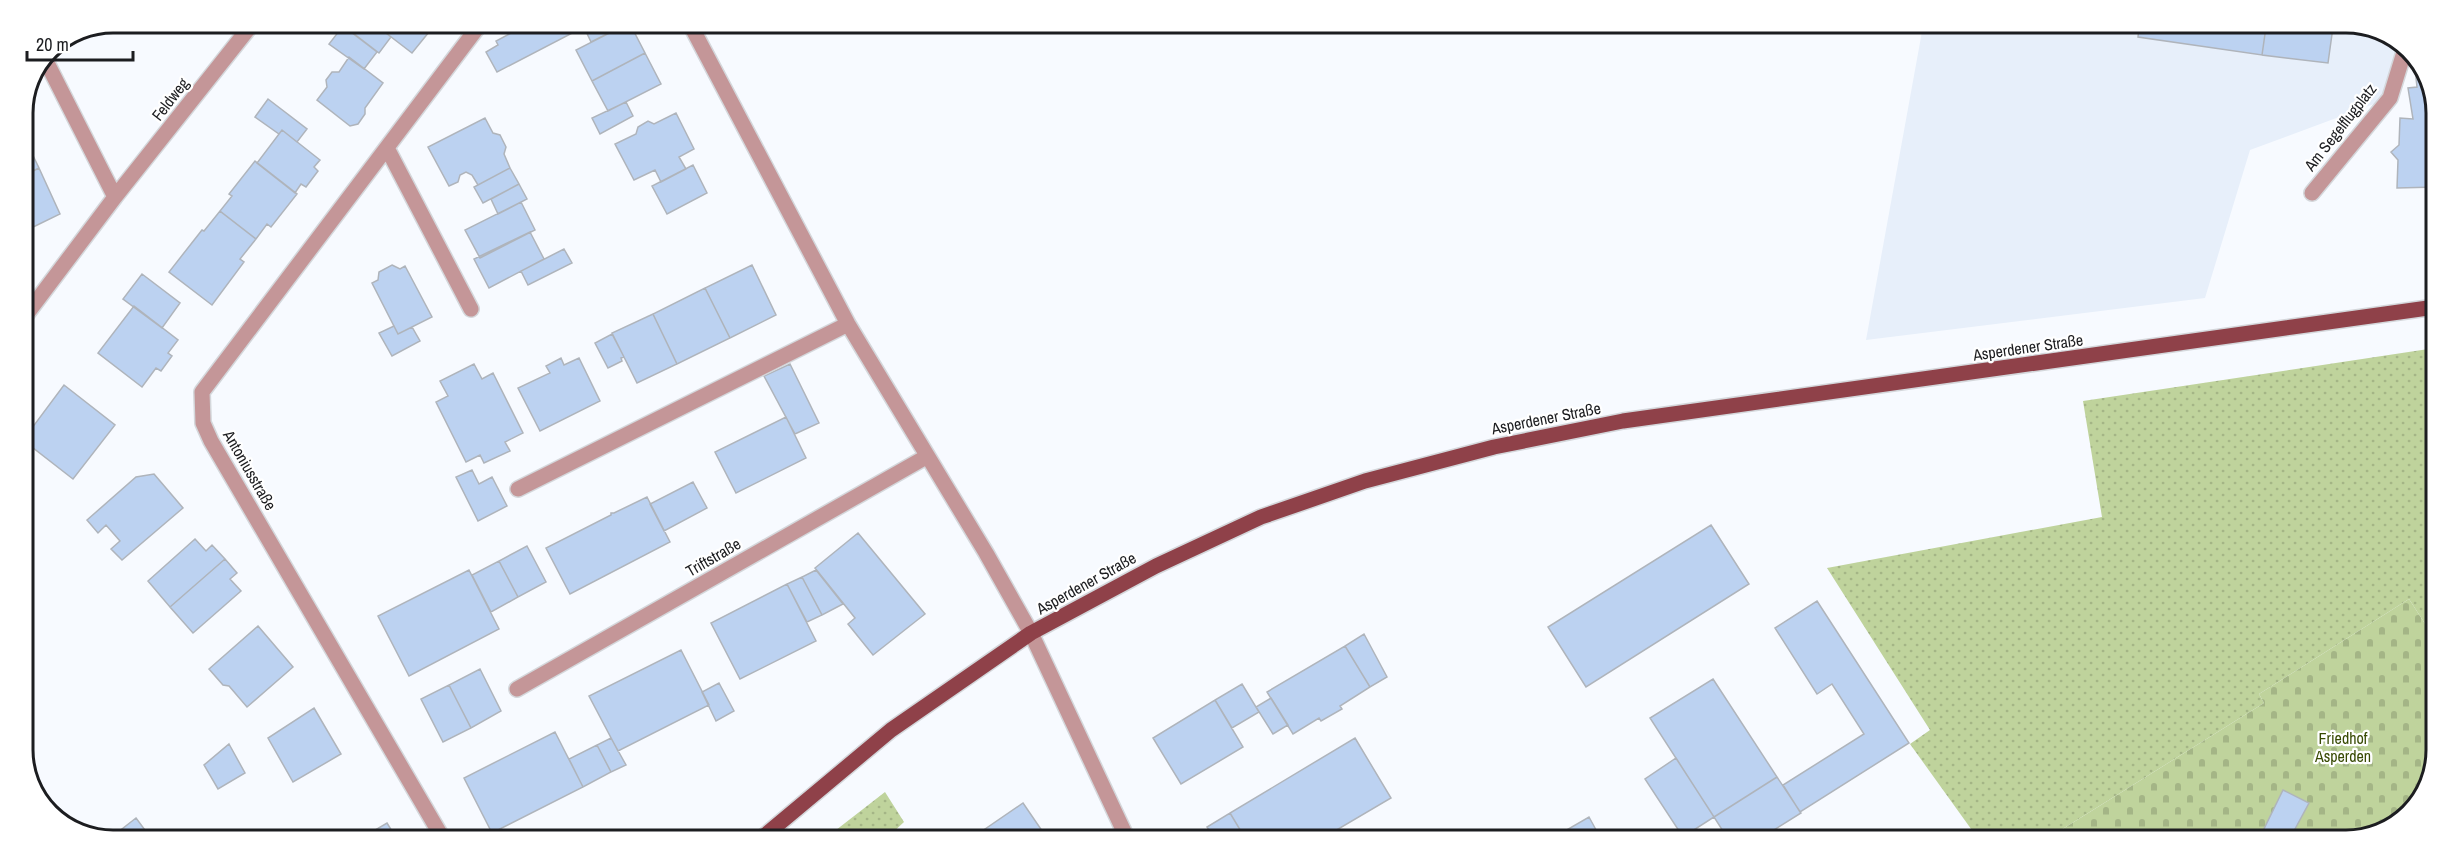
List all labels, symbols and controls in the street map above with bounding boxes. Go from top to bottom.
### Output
scale bar [27,24,134,62]
text: 20 m [36,32,69,57]
street label: Feldweg [146,72,194,125]
street label: Am Segelflugplatz [2298,78,2381,176]
street label: Asperdener Straße [1971,328,2084,366]
street label: Asperdener Straße [1489,397,1603,440]
street label: Antoniusstraße [218,425,282,514]
street label: Triftstraße [681,532,745,582]
street label: Asperdener Straße [1031,547,1140,620]
park label: Friedhof Asperden [2314,727,2371,767]

